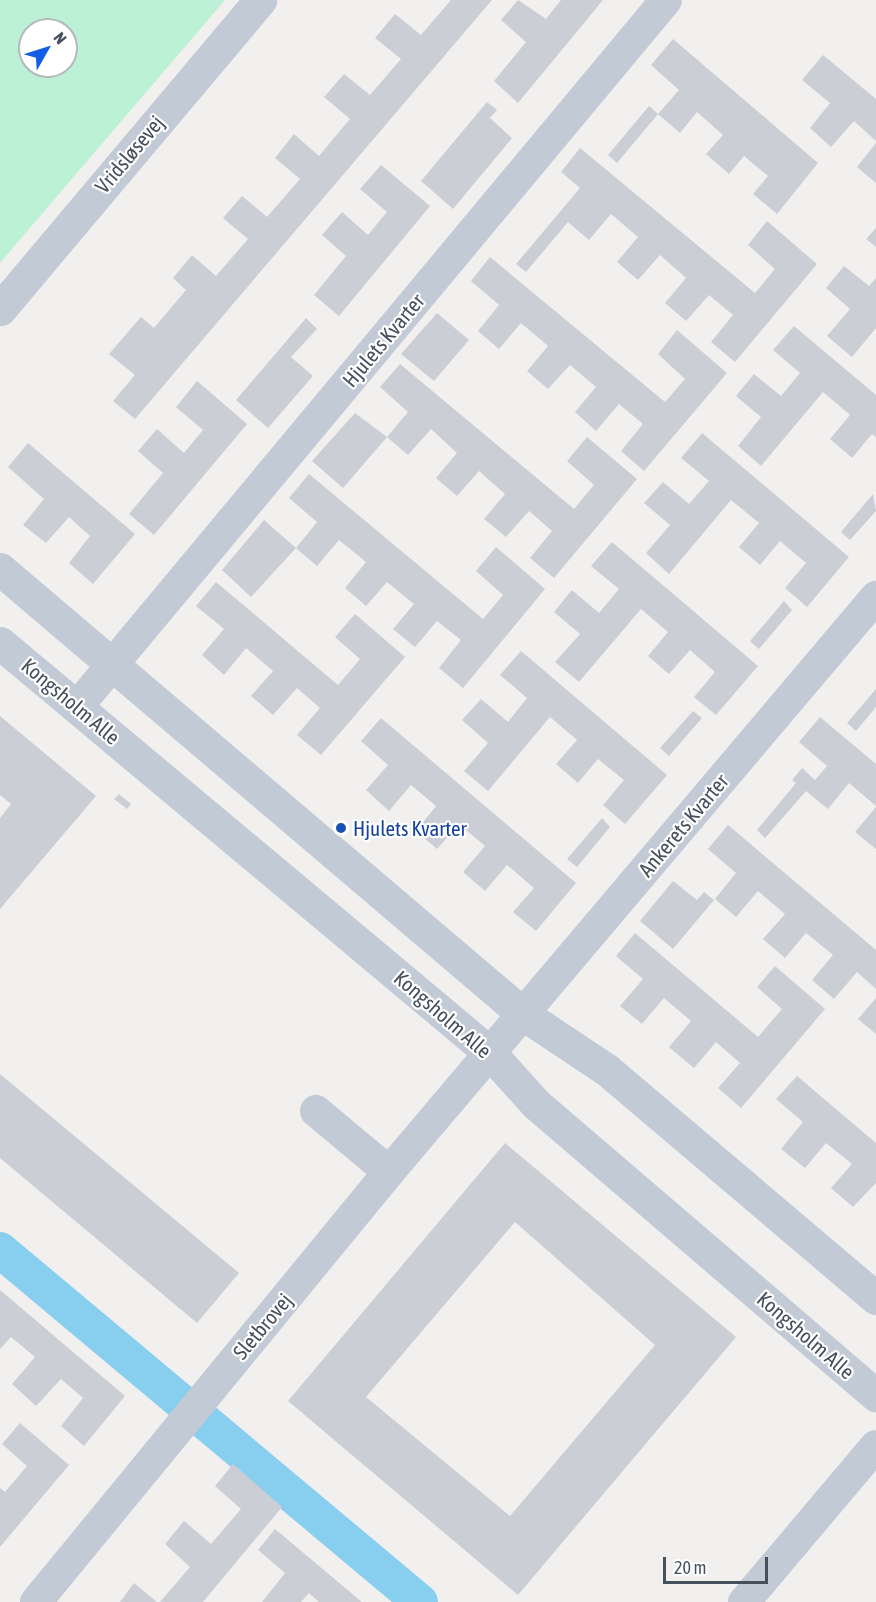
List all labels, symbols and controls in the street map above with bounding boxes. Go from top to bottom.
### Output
north arrow [18,18,78,78]
text: N [50,29,70,47]
street label: Vridsløsevej [89,110,169,198]
street label: Hjulets Kvarter [337,288,429,392]
street label: Kongsholm Alle [17,653,125,749]
street label: Ankerets Kvarter [633,769,733,881]
place label: Hjulets Kvarter [353,815,467,841]
marker: Hjulets Kvarter [334,821,348,835]
street label: Kongsholm Alle [389,965,497,1063]
street label: Kongsholm Alle [752,1286,860,1384]
street label: Sletbrovej [227,1288,297,1364]
scale bar [666,1545,771,1583]
text: 20 m [674,1557,706,1578]

